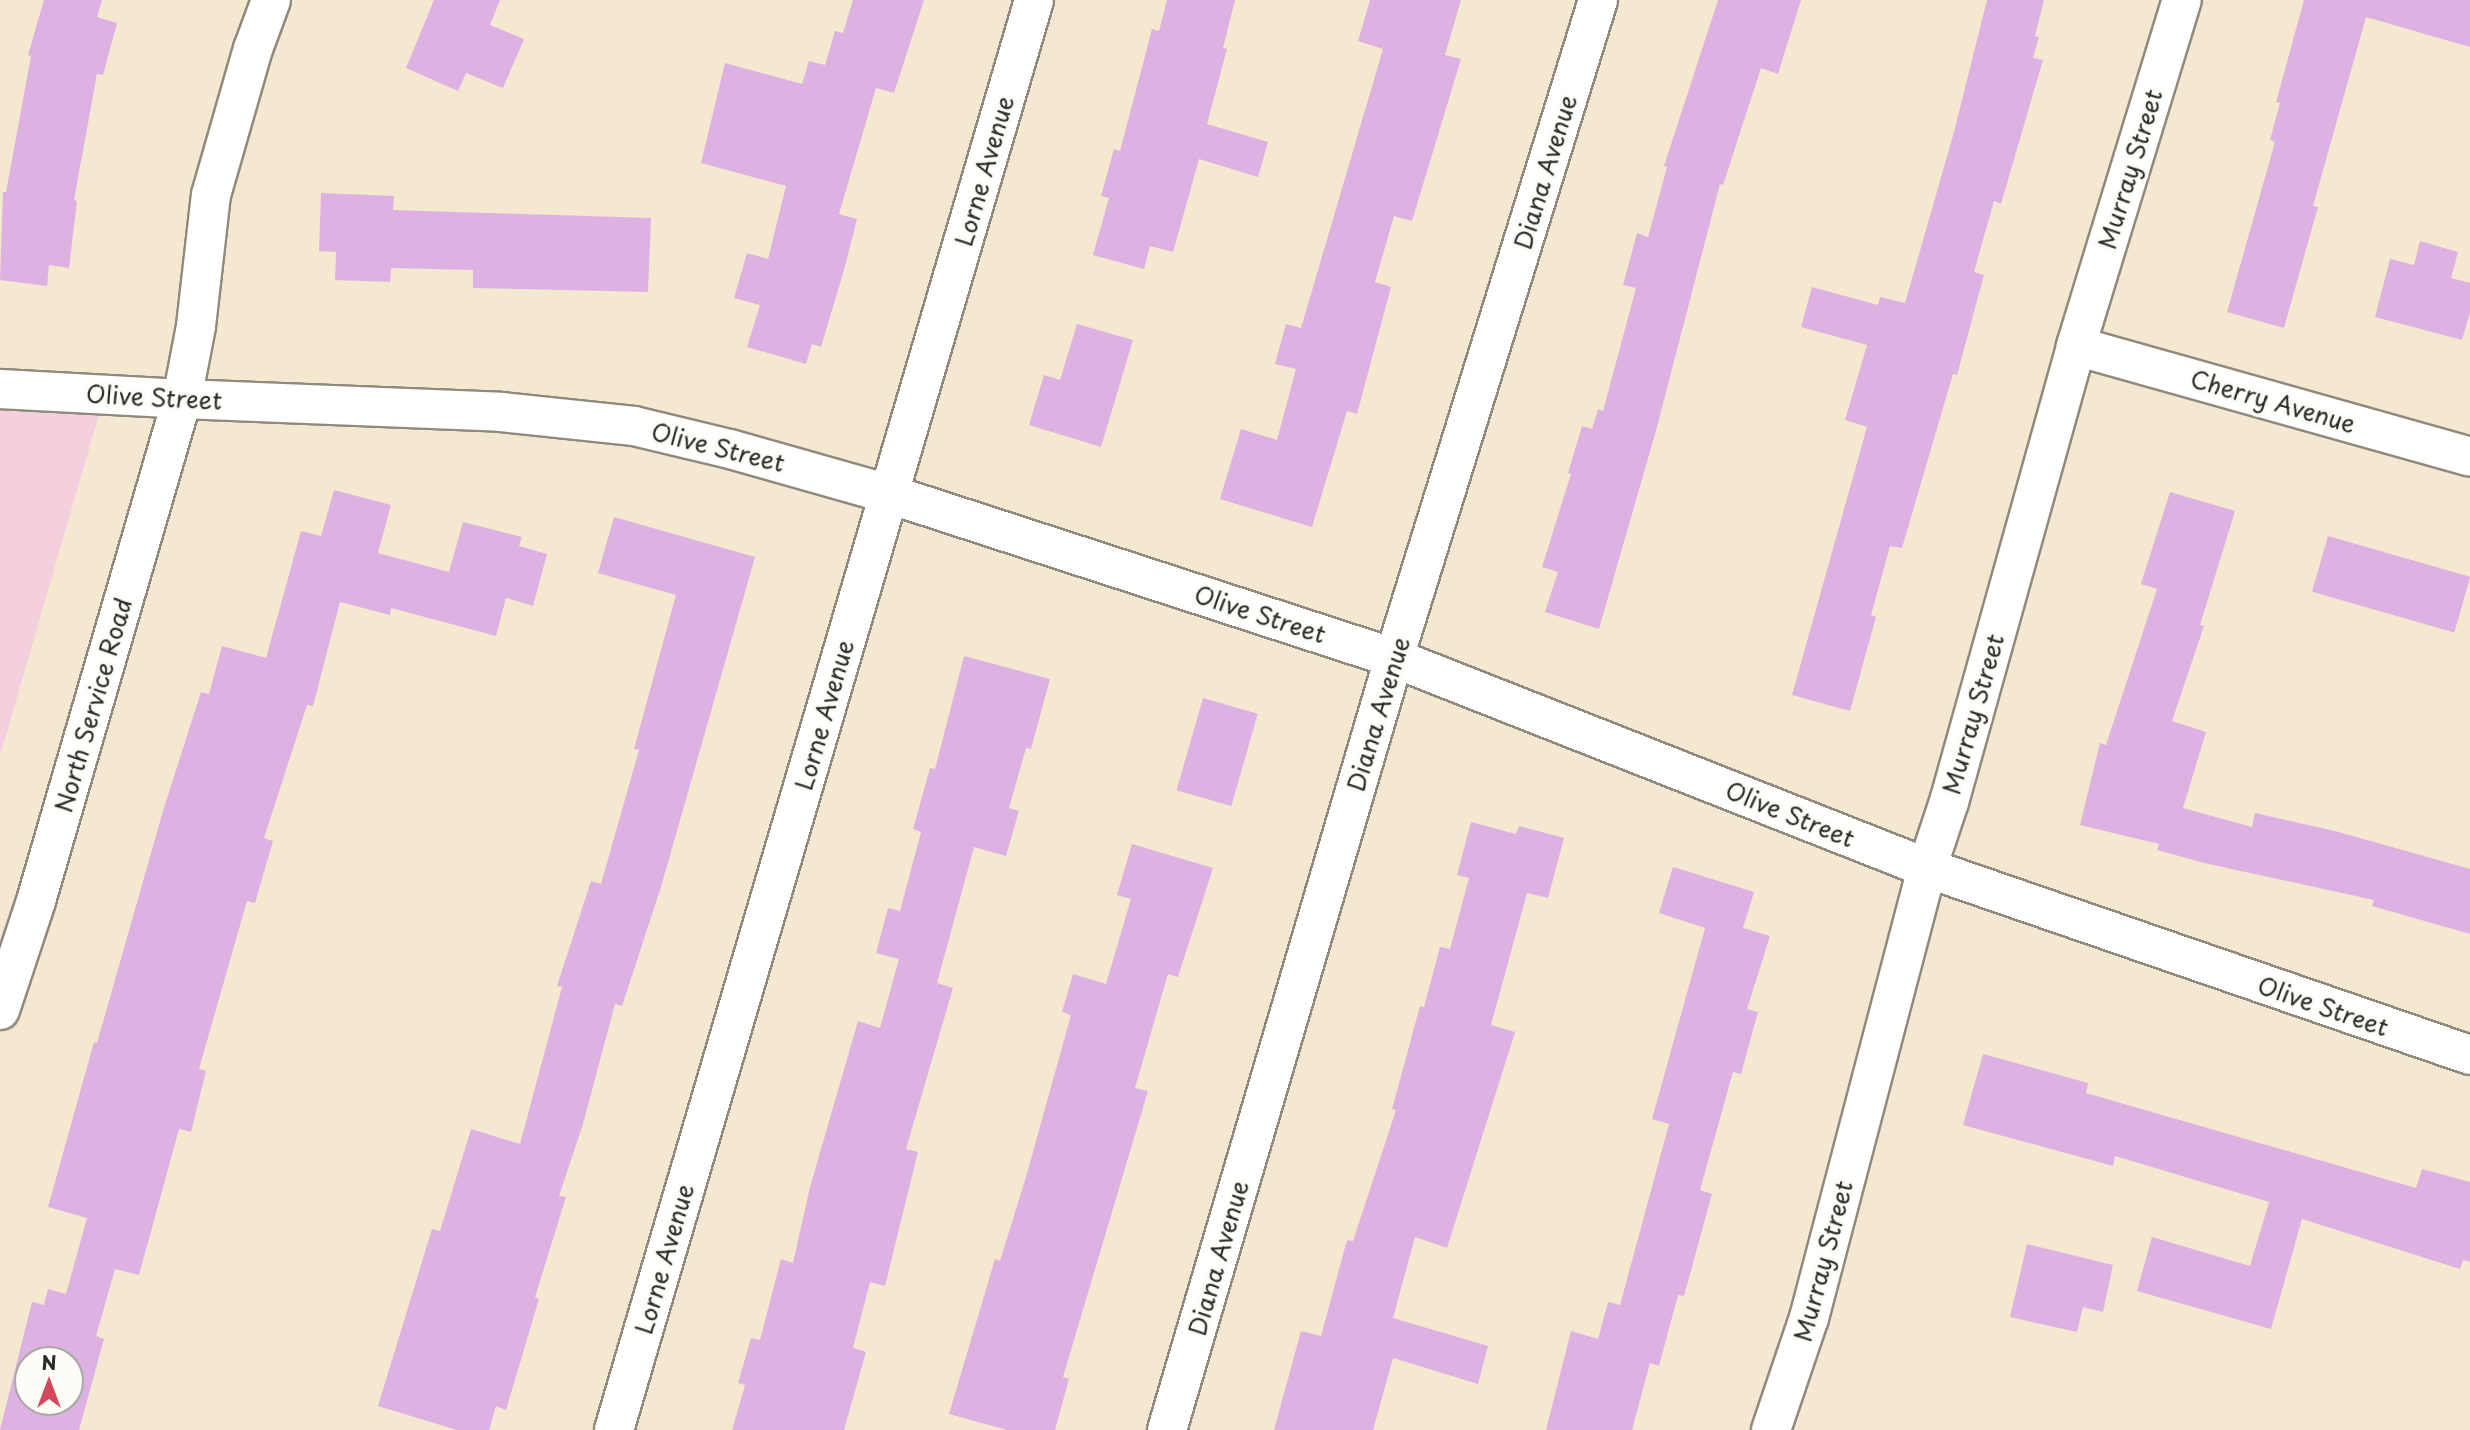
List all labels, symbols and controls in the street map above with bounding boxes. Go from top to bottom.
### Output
street label: Murray Street [2092,85,2168,253]
street label: Diana Avenue [1508,91,1582,253]
street label: Lorne Avenue [949,92,1019,250]
street label: Cherry Avenue [2187,364,2359,438]
street label: Olive Street [85,379,223,415]
street label: Olive Street [648,416,788,478]
street label: Olive Street [1191,579,1329,649]
street label: North Service Road [49,595,137,815]
street label: Murray Street [1936,630,2010,798]
street label: Diana Avenue [1341,633,1415,795]
street label: Lorne Avenue [789,636,859,794]
street label: Olive Street [1721,775,1859,853]
street label: Olive Street [2254,970,2392,1042]
street label: Diana Avenue [1182,1177,1254,1339]
street label: Murray Street [1788,1177,1858,1345]
street label: Lorne Avenue [629,1180,699,1338]
north arrow [14,1346,84,1416]
text: N [41,1348,57,1376]

